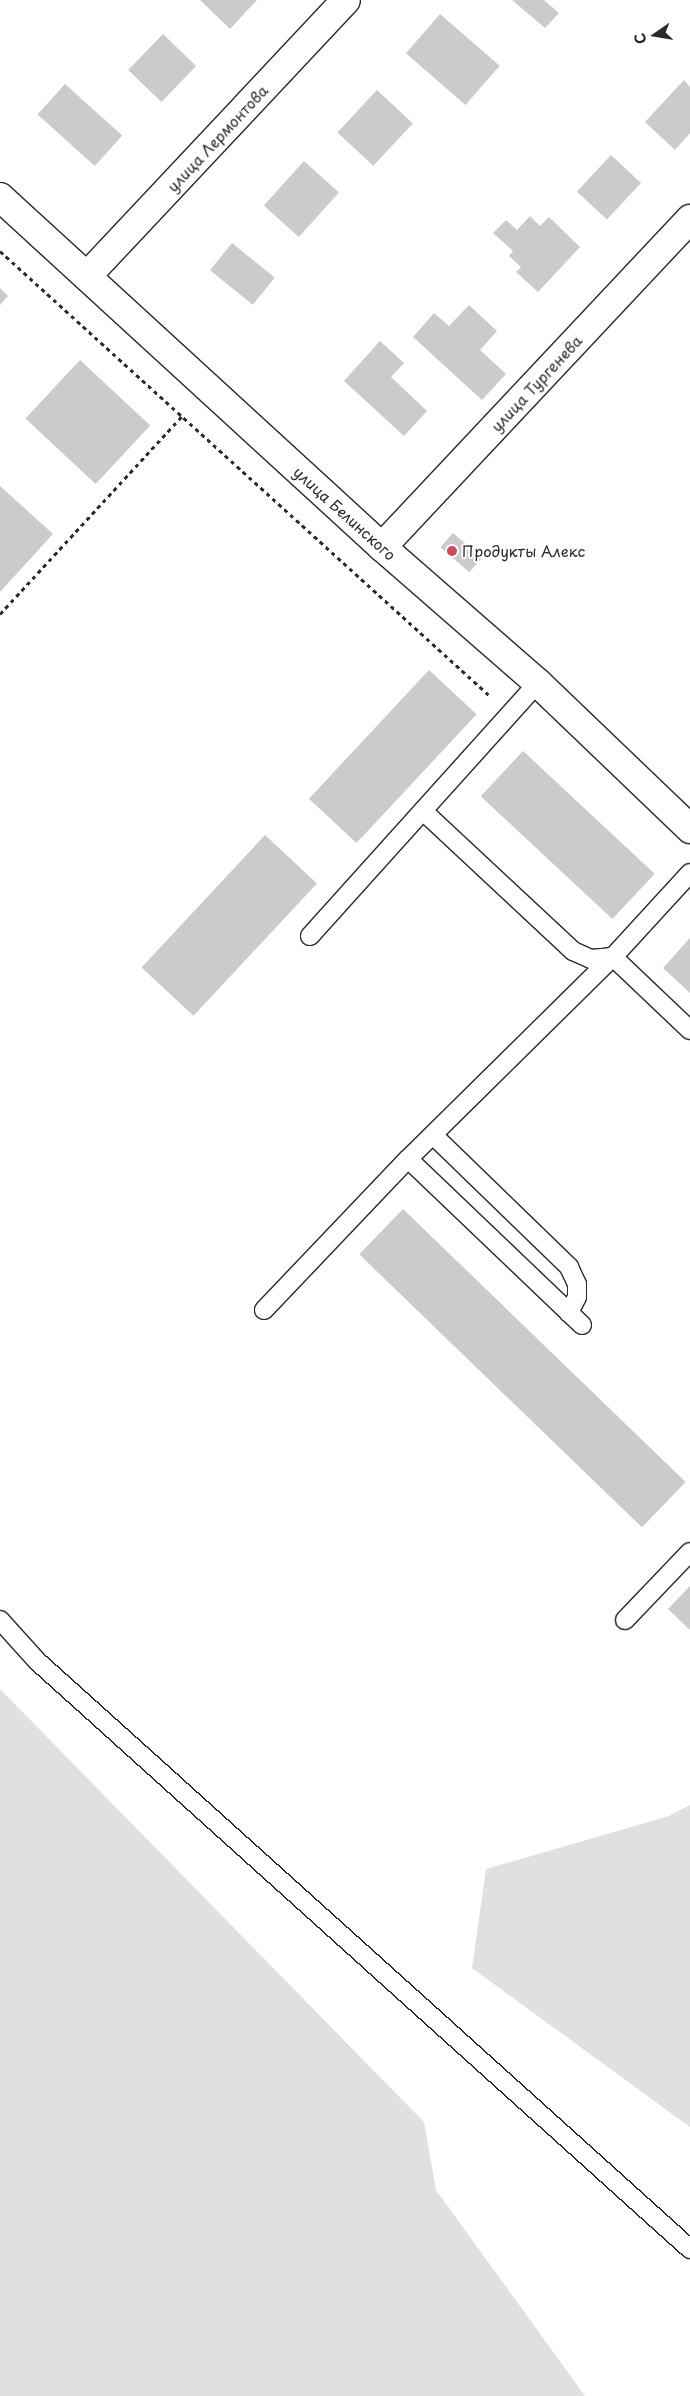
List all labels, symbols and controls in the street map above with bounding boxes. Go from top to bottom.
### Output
north arrow [630,10,680,60]
text: С [628,31,651,46]
street label: улица Лермонтова [163,81,271,195]
street label: улица Тургенева [486,331,586,435]
street label: улица Белинского [290,462,400,564]
place label: Продукты Алекс [462,542,585,560]
marker: Продукты Алекс [446,545,458,557]

